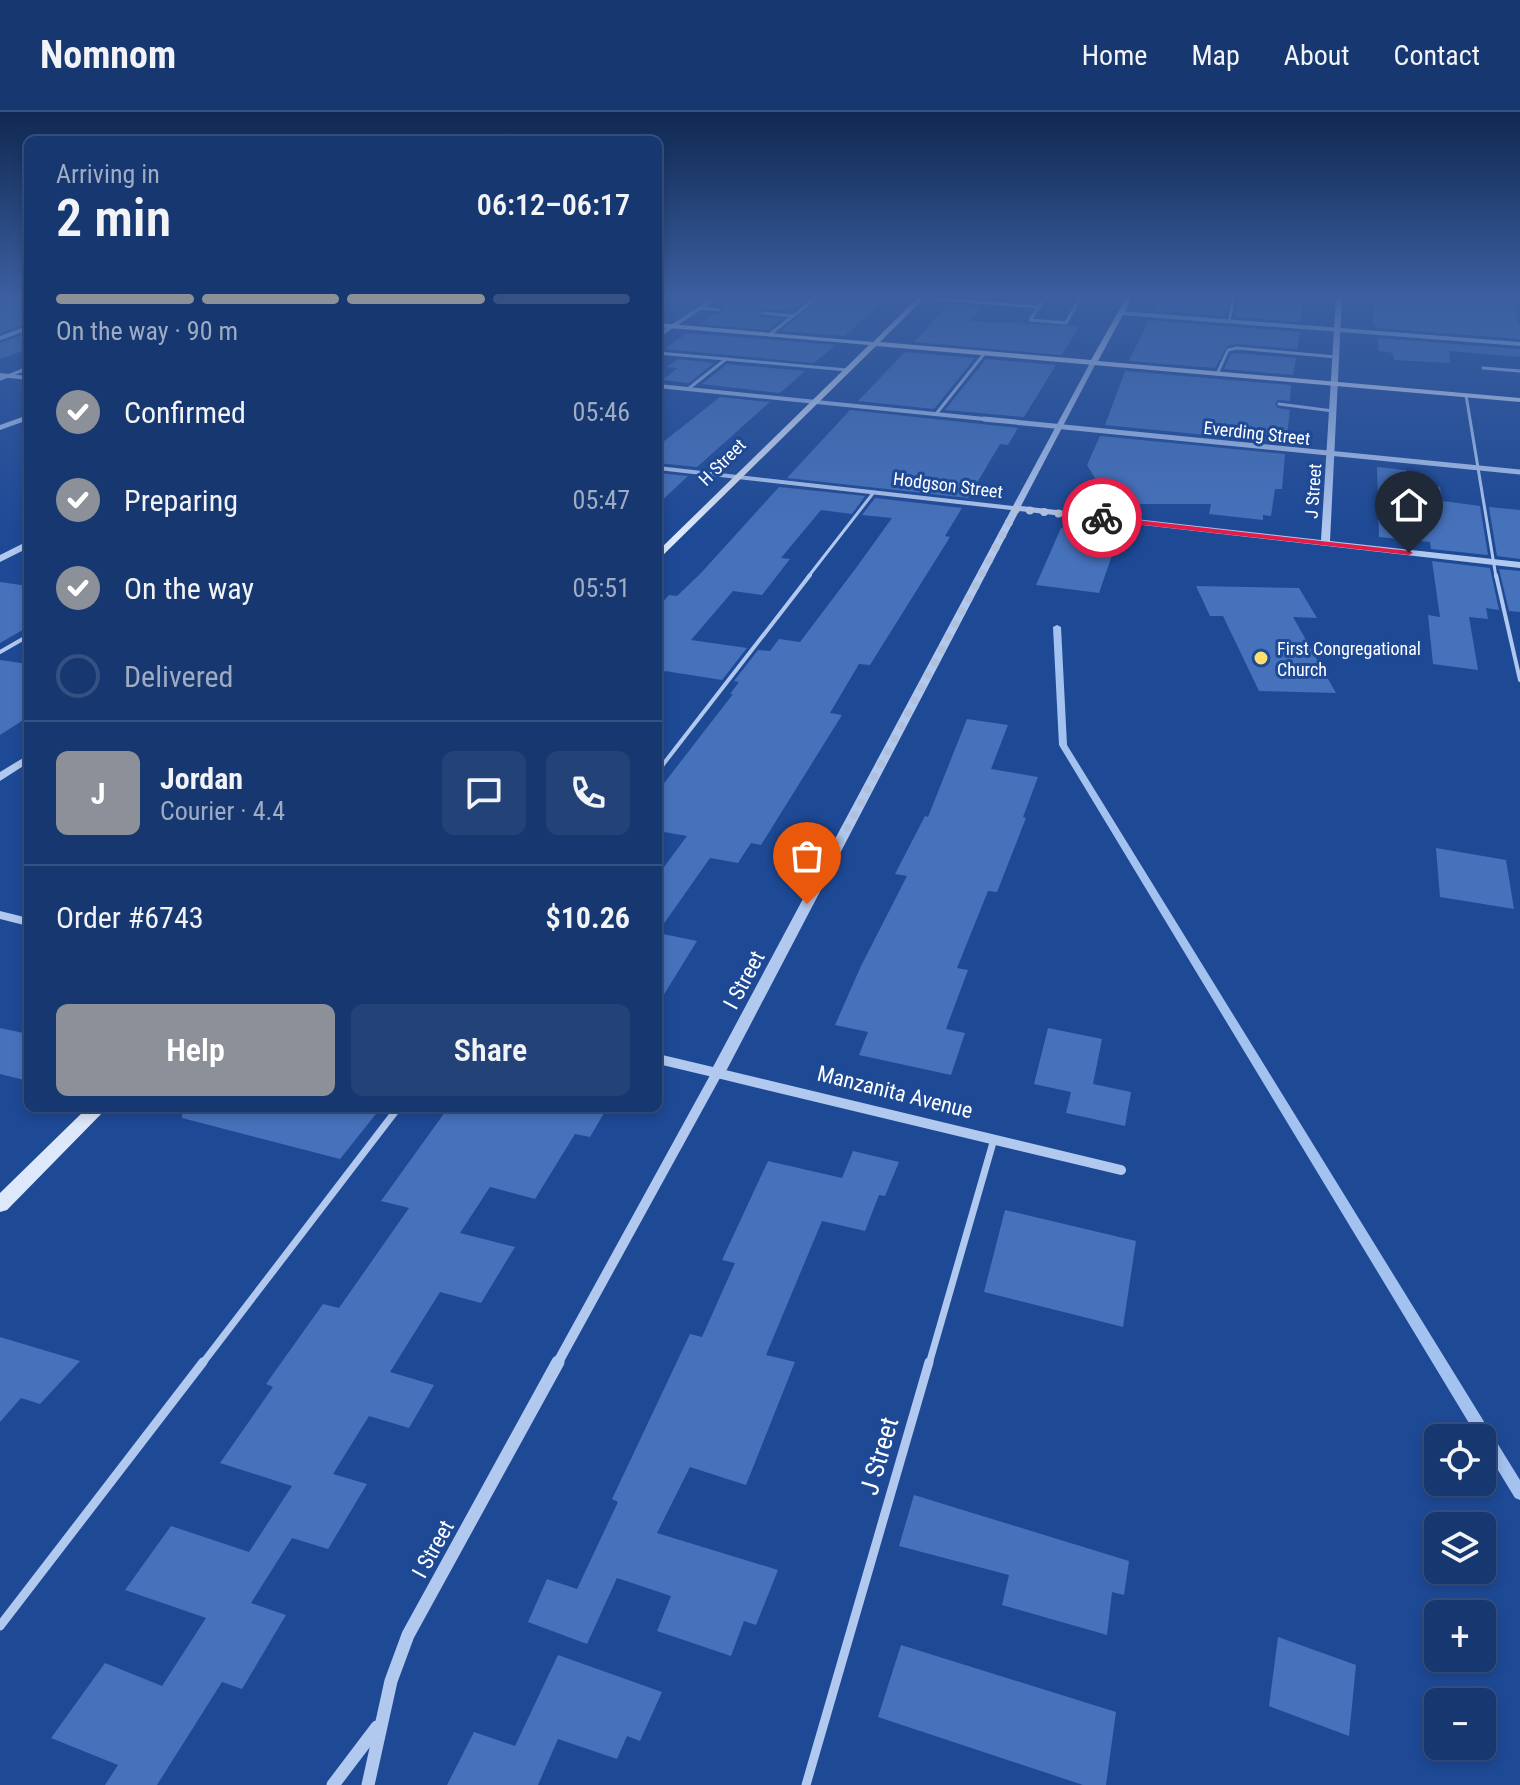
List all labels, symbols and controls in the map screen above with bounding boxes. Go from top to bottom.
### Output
text: Nomnom [40,33,176,77]
text: Home [1082,39,1147,72]
text: Map [1191,39,1240,72]
text: About [1284,39,1350,72]
text: Contact [1394,39,1480,72]
text: Arriving in [56,159,160,189]
text: 06:12–06:17 [477,187,630,222]
text: 2 min [56,188,171,249]
text: On the way · 90 m [56,316,238,346]
icon: check [56,390,100,434]
text: Confirmed [124,395,246,430]
text: 05:46 [573,397,630,427]
street label: Everding Street [1203,417,1311,449]
street label: H Street [694,434,750,490]
street label: J Street [1301,463,1325,519]
street label: Hodgson Street [892,468,1004,502]
pin [1375,471,1443,553]
icon: check [56,478,100,522]
courier [1062,478,1142,558]
text: Preparing [124,483,238,518]
icon: home [1387,483,1431,527]
text: 05:47 [573,485,630,515]
icon: bike [1080,496,1124,540]
icon: check [56,566,100,610]
text: On the way [124,571,254,606]
text: 05:51 [573,573,630,603]
place label: First Congregational Church [1277,638,1421,680]
marker: First Congregational Church [1252,649,1270,667]
text: Delivered [124,659,233,694]
button: chat [442,751,526,835]
button: phone [546,751,630,835]
text: Jordan [160,761,243,796]
text: J [91,776,105,811]
text: Courier · 4.4 [160,796,285,826]
pin [773,822,841,904]
icon: bag [785,834,829,878]
text: Order #6743 [56,900,204,935]
text: $10.26 [545,900,630,935]
street label: I Street [718,947,770,1013]
button: Help [56,1004,335,1096]
button: Share [351,1004,630,1096]
street label: Manzanita Avenue [815,1061,975,1123]
street label: J Street [854,1414,904,1498]
map controls [1424,1424,1496,1760]
button: locate [1424,1424,1496,1496]
button: layers [1424,1512,1496,1584]
street label: I Street [407,1516,459,1582]
button: + [1424,1600,1496,1672]
button: − [1424,1688,1496,1760]

